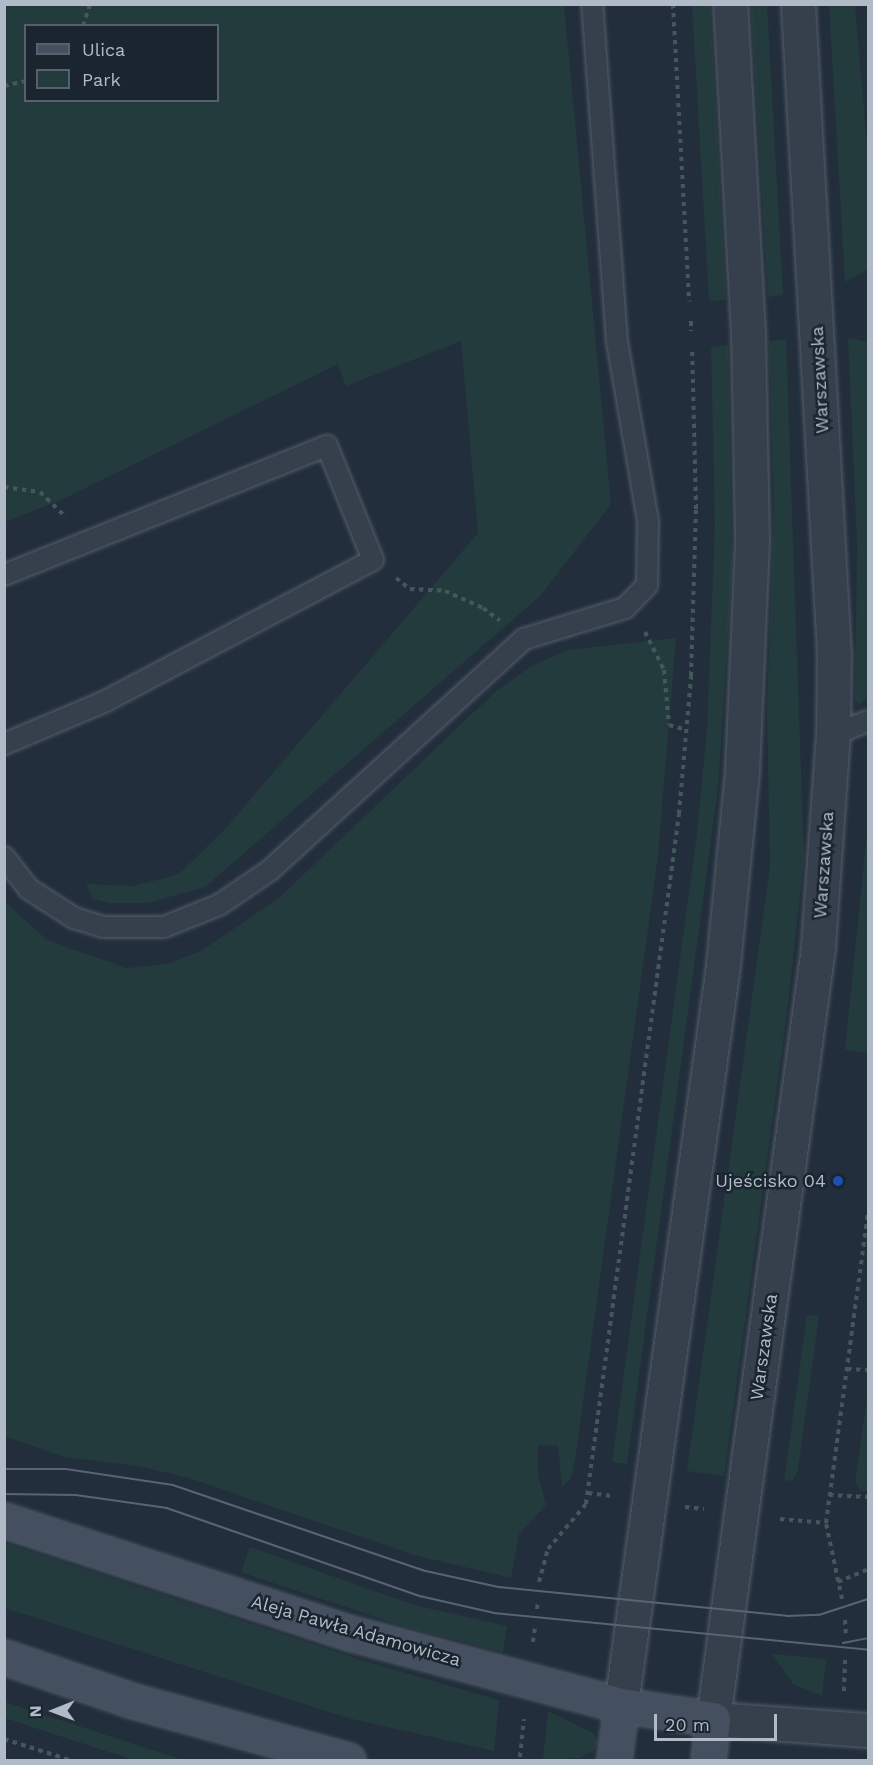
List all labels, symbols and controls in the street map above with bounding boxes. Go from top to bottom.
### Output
legend [24,24,219,102]
text: Ulica [82,39,125,60]
text: Park [82,69,121,90]
street label: Warszawska [806,326,834,434]
street label: Warszawska [809,811,839,919]
place label: Ujeścisko 04 [715,1170,826,1192]
marker: Ujeścisko 04 [831,1174,845,1188]
street label: Warszawska [746,1292,782,1402]
street label: Aleja Pawła Adamowicza [248,1591,464,1671]
north arrow [24,1681,84,1741]
scale bar [657,1702,780,1740]
text: N [26,1705,45,1717]
text: 20 m [665,1714,710,1735]

